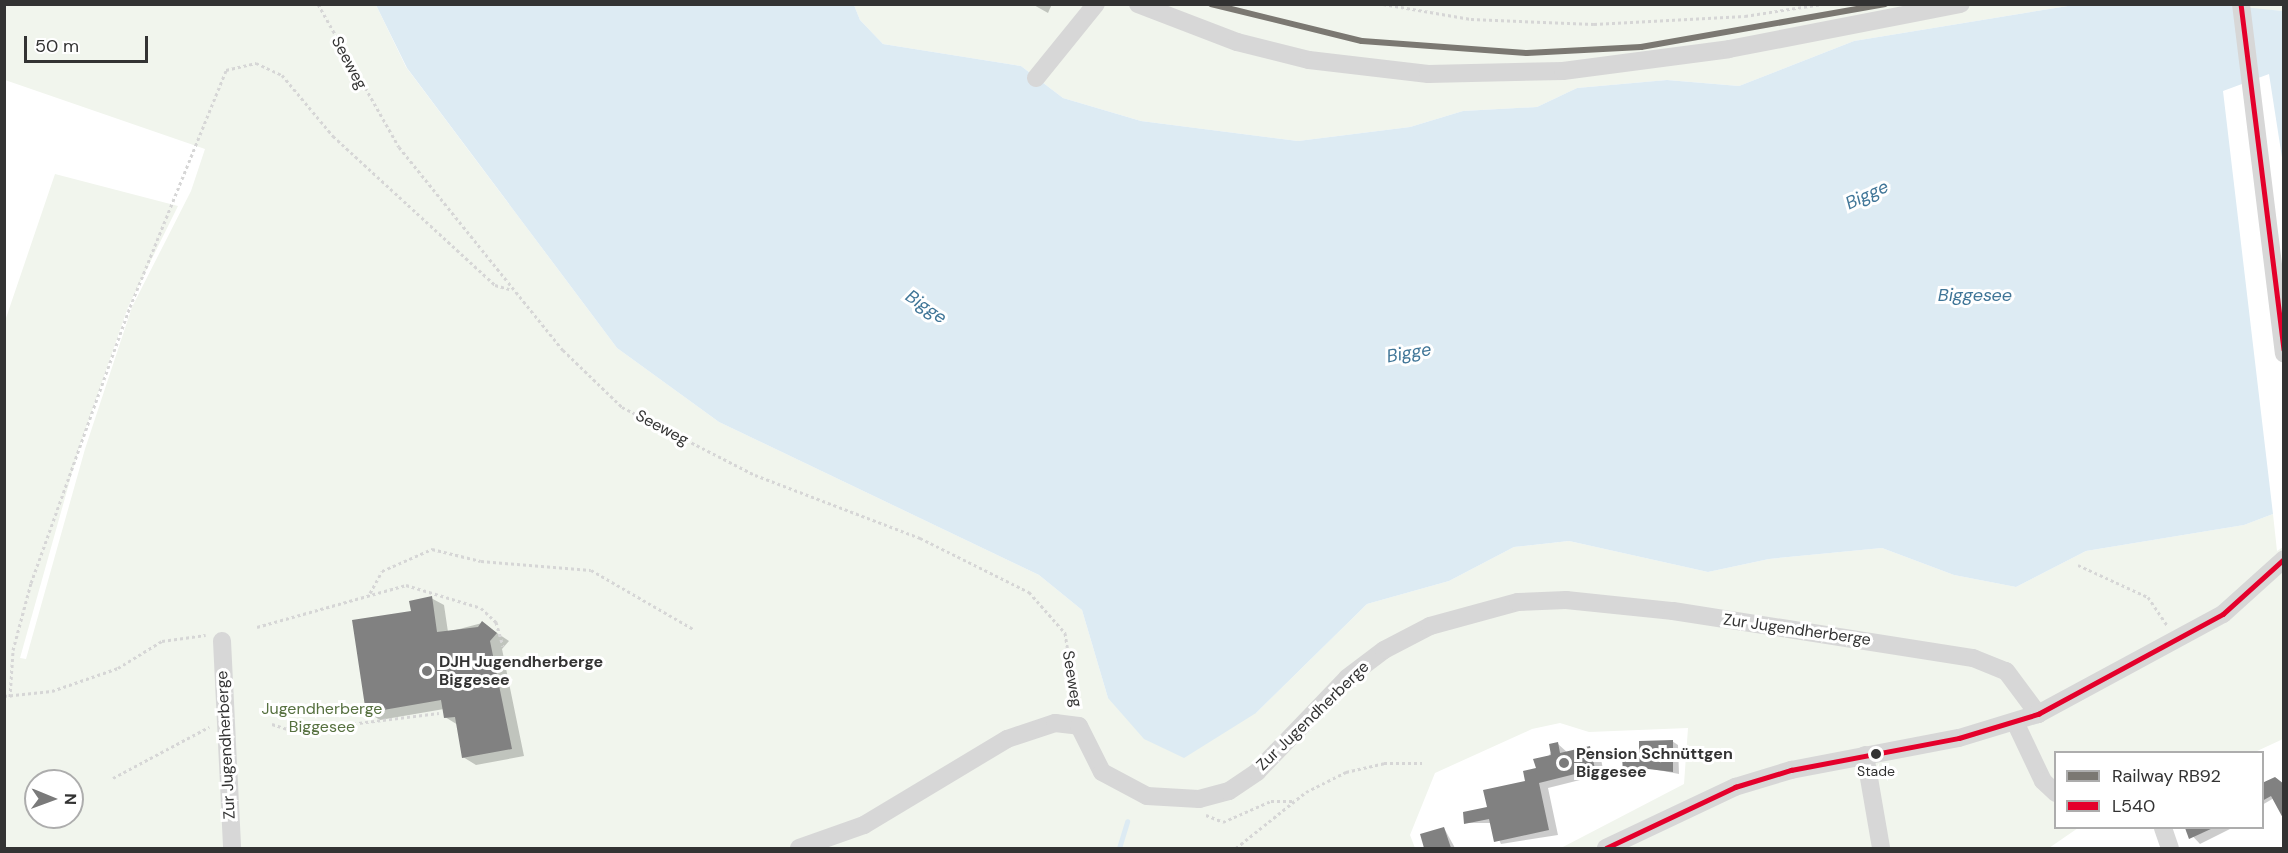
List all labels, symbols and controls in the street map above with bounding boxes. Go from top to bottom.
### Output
scale bar [27,24,152,62]
street label: Seeweg [327,33,371,93]
text: 50 m [35,34,79,58]
water label: Bigge [1842,176,1892,214]
water label: Biggesee [1938,284,2012,306]
water label: Bigge [901,285,951,329]
water label: Bigge [1385,338,1433,368]
street label: Seeweg [632,406,692,450]
street label: Zur Jugendherberge [1722,610,1872,650]
street label: Seeweg [1058,649,1086,709]
place label: DJH Jugendherberge Biggesee [439,652,603,690]
street label: Zur Jugendherberge [1253,657,1373,775]
marker: DJH Jugendherberge Biggesee [420,664,434,678]
street label: Zur Jugendherberge [213,670,239,820]
park label: Jugendherberge Biggesee [262,699,382,737]
place label: Pension Schnüttgen Biggesee [1576,744,1733,782]
marker: Stade [1870,748,1882,760]
legend [2054,751,2264,829]
marker: Pension Schnüttgen Biggesee [1557,756,1571,770]
place label: Stade [1857,763,1895,779]
text: Railway RB92 [2112,764,2221,788]
north arrow [24,769,84,829]
text: N [60,793,81,805]
text: L540 [2112,794,2155,818]

